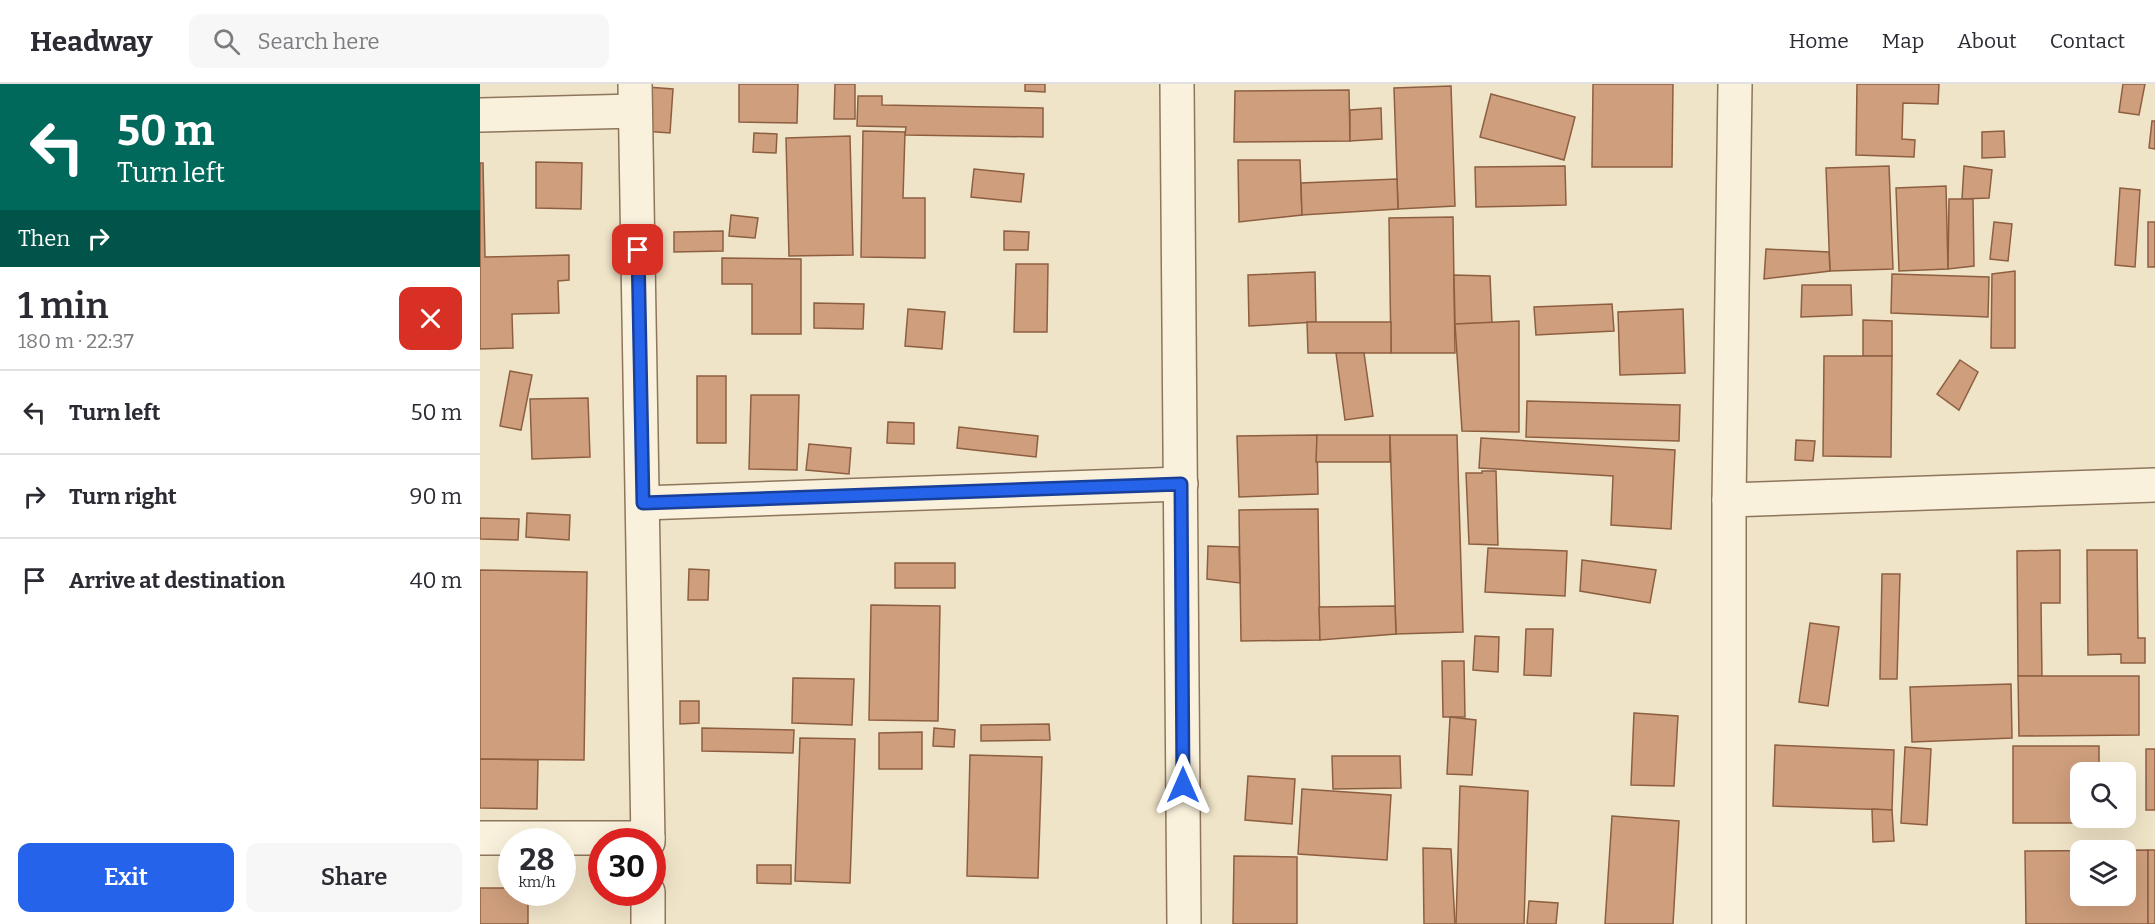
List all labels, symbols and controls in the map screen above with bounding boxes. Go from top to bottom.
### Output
search box [189,14,609,68]
text: Headway [30,25,153,58]
icon: search [210,25,243,58]
text: Search here [258,28,380,55]
text: Home [1789,28,1849,54]
text: Map [1882,28,1924,54]
text: About [1957,28,2017,54]
text: Contact [2050,28,2125,54]
text: 50 m [117,106,214,156]
icon: left [18,108,96,186]
text: Turn left [117,157,225,189]
icon: right [82,222,115,255]
pin [612,224,663,275]
text: Then [18,225,70,252]
icon: arrive [621,233,654,266]
text: 1 min [18,284,109,328]
button: close [399,287,462,350]
text: 180 m · 22:37 [18,329,134,353]
icon: left [18,396,51,429]
text: Turn left [69,399,161,426]
text: 50 m [411,399,462,426]
icon: right [18,480,51,513]
text: Turn right [69,483,177,510]
text: 90 m [410,483,462,510]
icon: arrive [18,564,51,597]
text: Arrive at destination [69,567,285,594]
text: 40 m [410,567,462,594]
position arrow [1151,753,1215,817]
map controls [2070,762,2136,906]
button: search [2070,762,2136,828]
speed limit sign: 30 [588,828,666,906]
button: layers [2070,840,2136,906]
text: 28 [520,842,554,878]
button: Exit [18,843,234,912]
button: Share [246,843,462,912]
text: km/h [518,873,556,891]

